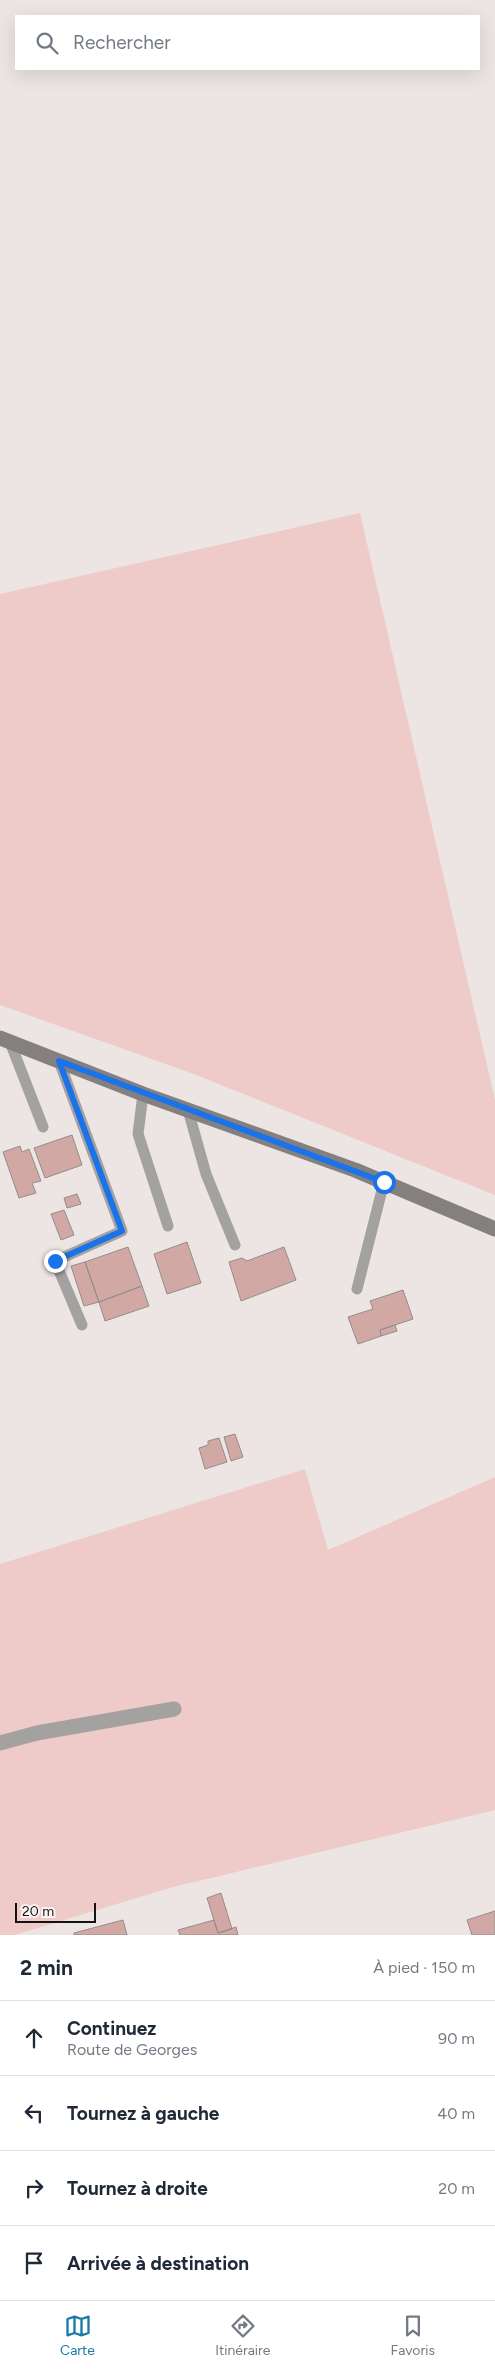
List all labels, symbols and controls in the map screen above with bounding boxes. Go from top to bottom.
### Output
search box [15,15,480,70]
icon: search [33,29,61,57]
text: Rechercher [73,31,171,54]
route start [373,1171,396,1194]
route end [44,1250,67,1273]
scale bar [15,1900,96,1923]
text: 20 m [22,1903,54,1920]
text: 2 min [20,1955,73,1980]
text: À pied · 150 m [373,1958,475,1977]
text: Continuez [67,2017,156,2040]
icon: ahead [20,2024,48,2052]
text: 90 m [438,2029,475,2048]
text: Route de Georges [67,2040,197,2059]
icon: left [20,2099,48,2127]
text: Tournez à gauche [67,2102,219,2125]
text: 40 m [437,2104,475,2123]
icon: right [20,2174,48,2202]
text: Tournez à droite [67,2177,208,2200]
text: 20 m [438,2179,475,2198]
icon: arrive [20,2249,48,2277]
text: Arrivée à destination [67,2252,249,2275]
tab: Carte [60,2312,95,2359]
tab: Itinéraire [215,2312,270,2359]
tab: Favoris [391,2312,435,2359]

